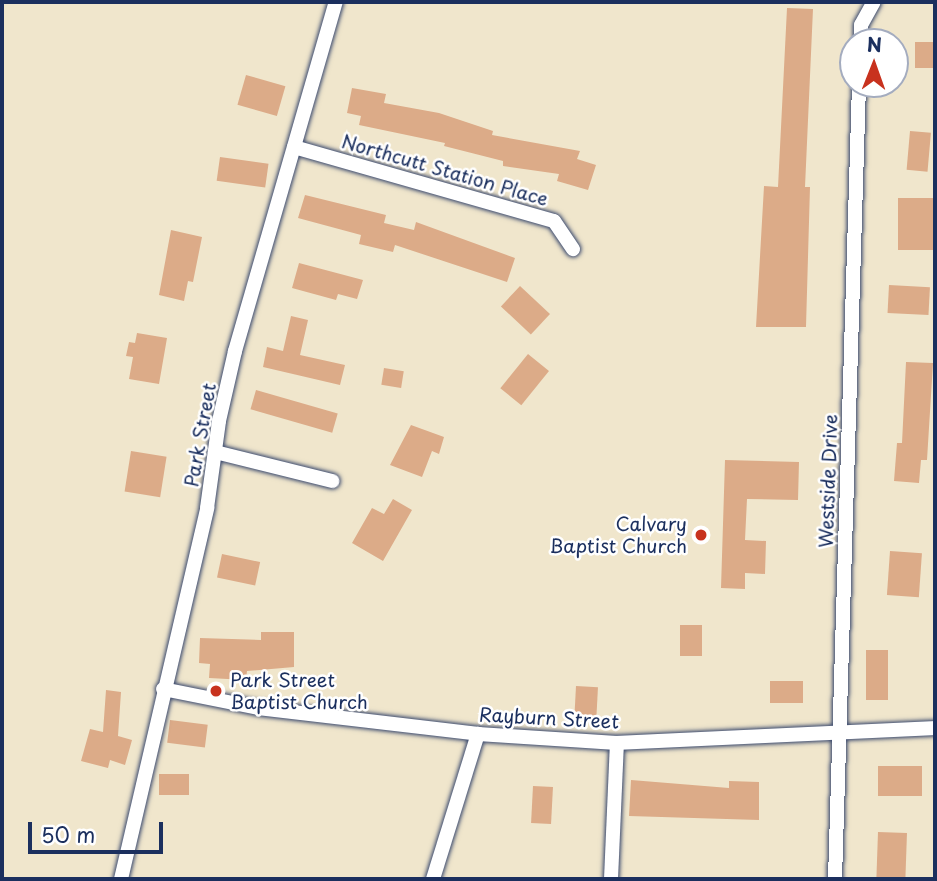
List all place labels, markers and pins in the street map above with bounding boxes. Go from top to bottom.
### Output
place label: Calvary Baptist Church [549,513,687,557]
marker: Calvary Baptist Church [693,527,709,543]
place label: Park Street Baptist Church [230,669,368,713]
marker: Park Street Baptist Church [208,683,224,699]

